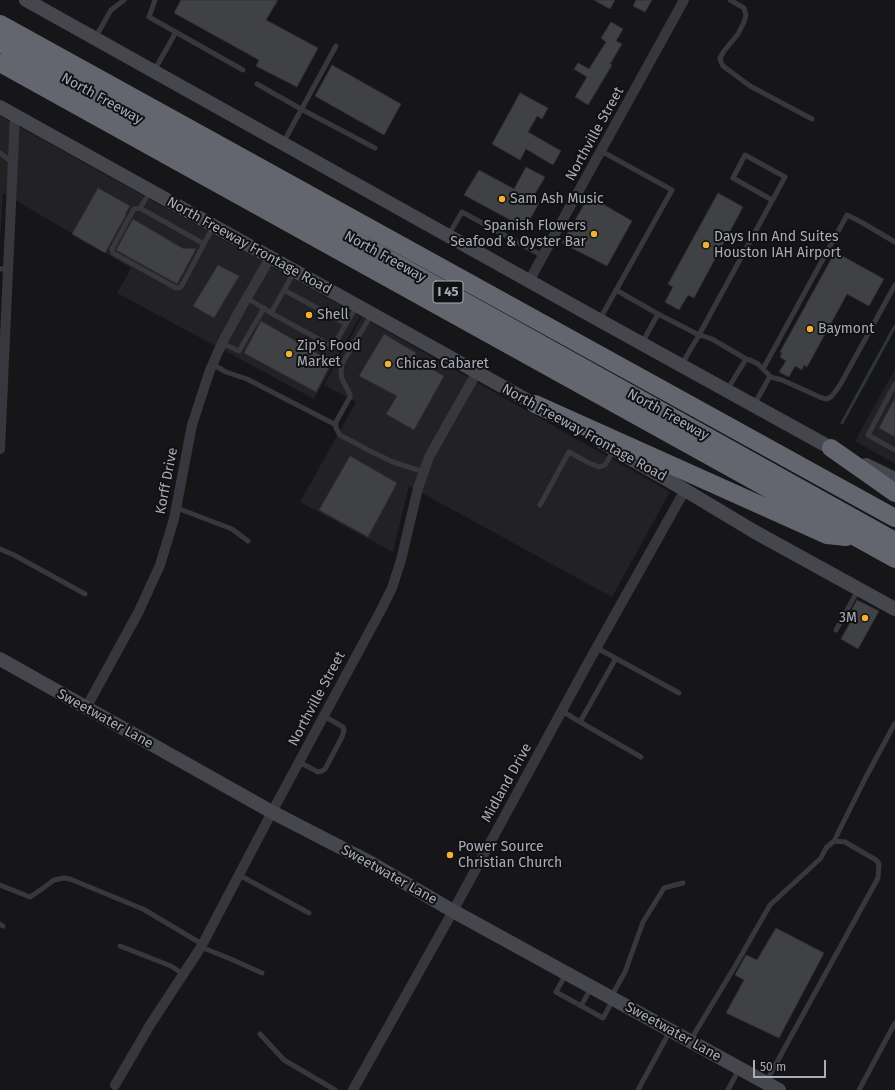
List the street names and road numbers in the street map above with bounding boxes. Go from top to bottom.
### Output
street label: North Freeway [58,70,146,128]
street label: Northville Street [562,84,628,184]
street label: North Freeway Frontage Road [164,194,334,298]
street label: North Freeway [341,228,429,286]
road number: I 45 [433,281,463,303]
street label: North Freeway Frontage Road [499,381,669,485]
street label: North Freeway [624,386,712,444]
street label: Korff Drive [152,446,182,516]
street label: Northville Street [285,649,349,749]
street label: Sweetwater Lane [54,686,156,752]
street label: Midland Drive [478,740,536,826]
street label: Sweetwater Lane [338,842,440,908]
street label: Sweetwater Lane [622,999,724,1065]

